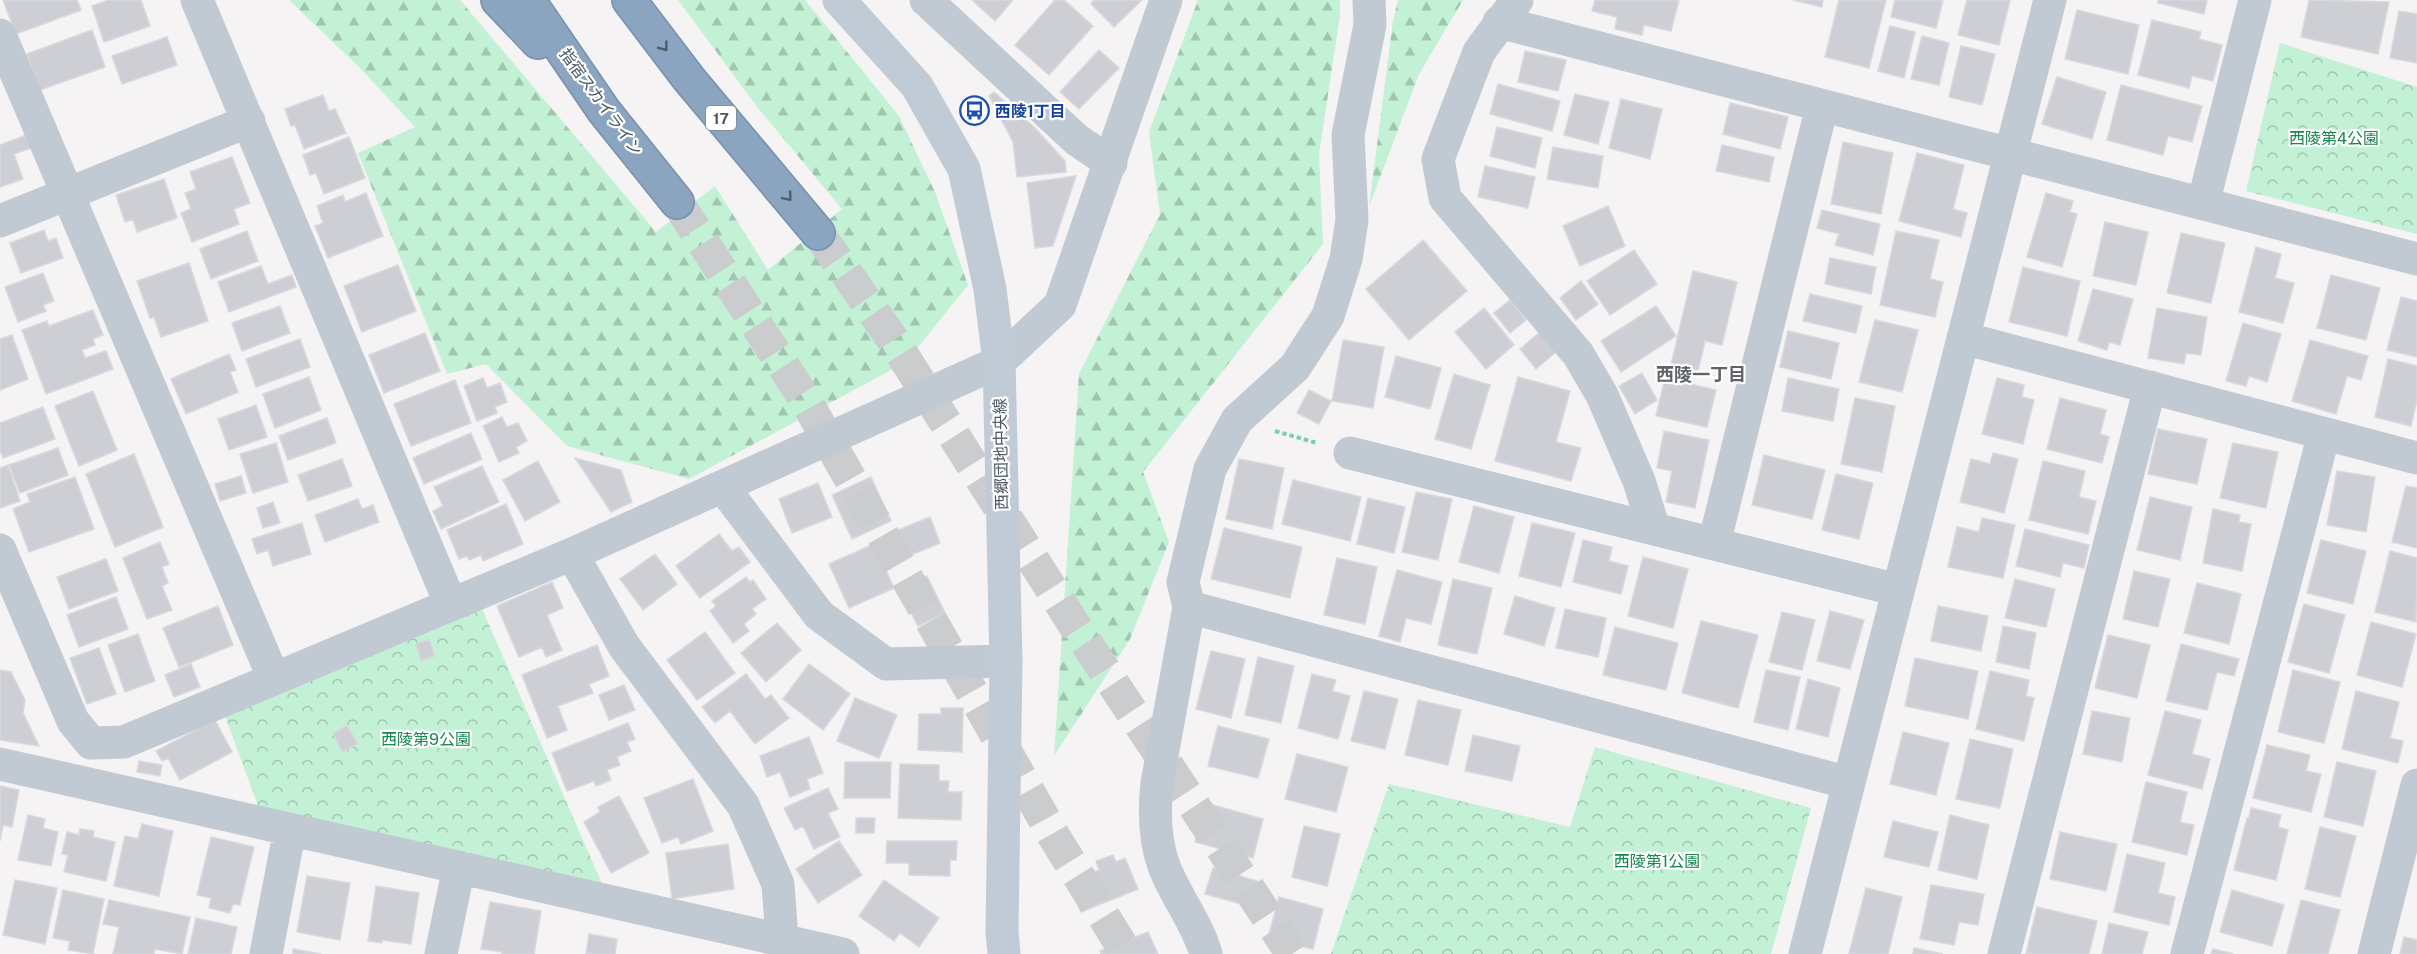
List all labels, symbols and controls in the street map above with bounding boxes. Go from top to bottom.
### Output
one-way arrow [657,40,668,51]
street label: 指宿スカイライン [556,45,646,159]
bus stop icon: 西陵1丁目 [958,95,990,127]
place label: 西陵1丁目 [995,102,1066,121]
road number: 17 [706,106,736,130]
park label: 西陵第4公園 [2289,129,2379,148]
one-way arrow [781,190,792,201]
district label: 西陵一丁目 [1656,364,1746,385]
street label: 西郷団地中央線 [991,398,1011,510]
park label: 西陵第9公園 [381,730,471,749]
park label: 西陵第1公園 [1614,852,1700,871]

